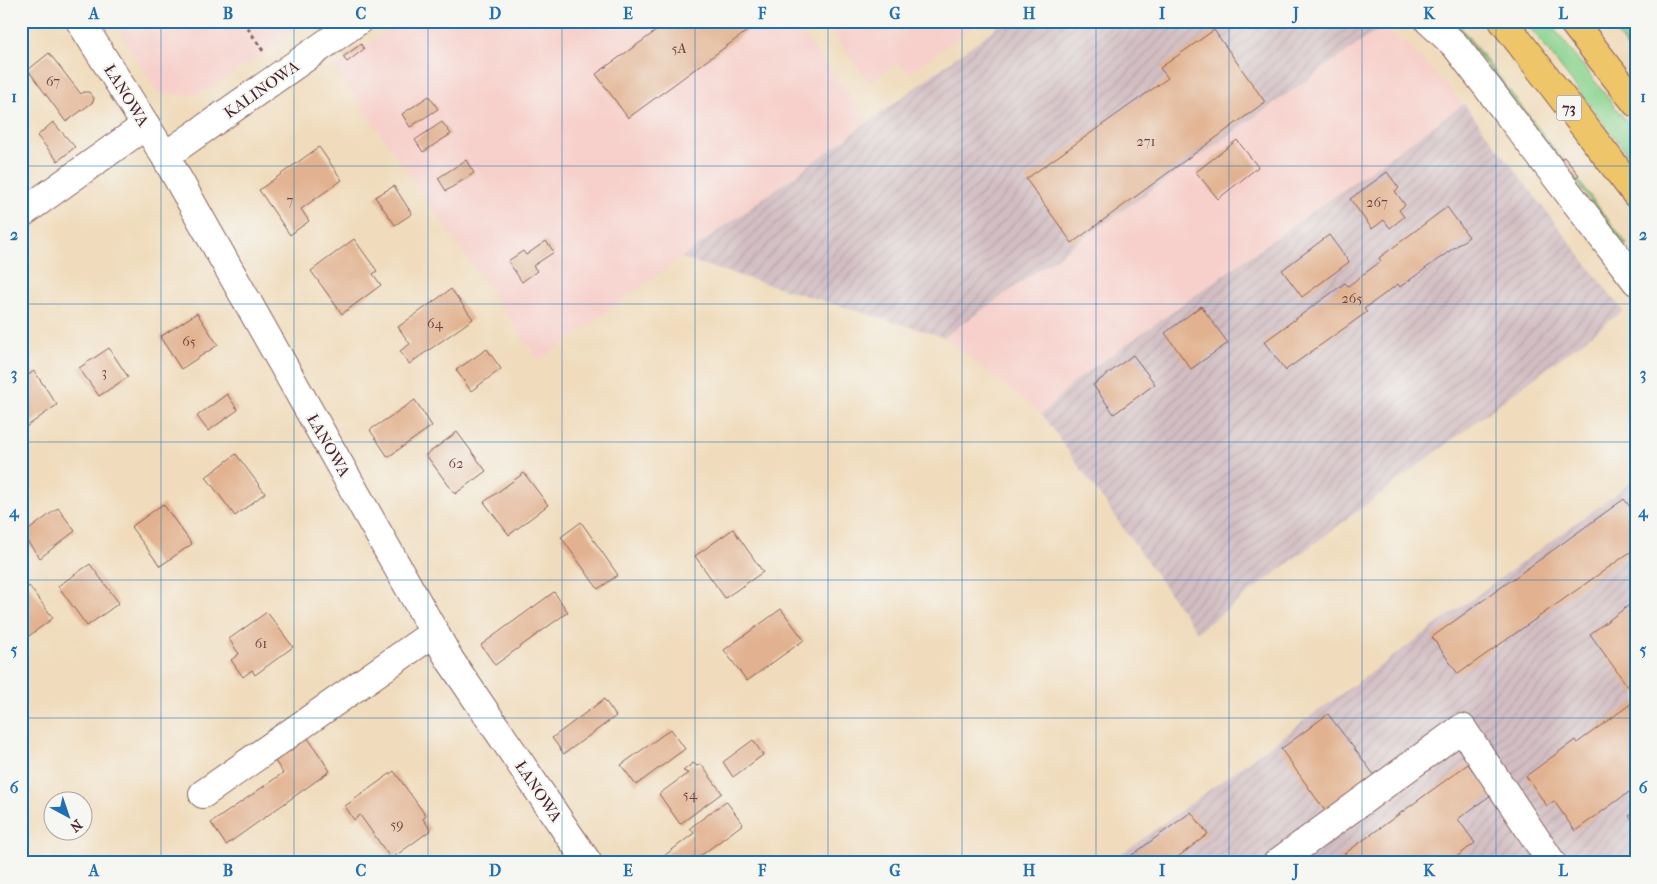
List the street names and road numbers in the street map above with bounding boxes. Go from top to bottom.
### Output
street label: KALINOWA [220,56,303,122]
street label: ŁANOWA [100,61,153,130]
road number: 73 [1556,96,1582,120]
street label: ŁANOWA [303,410,355,481]
street label: ŁANOWA [511,757,566,826]

